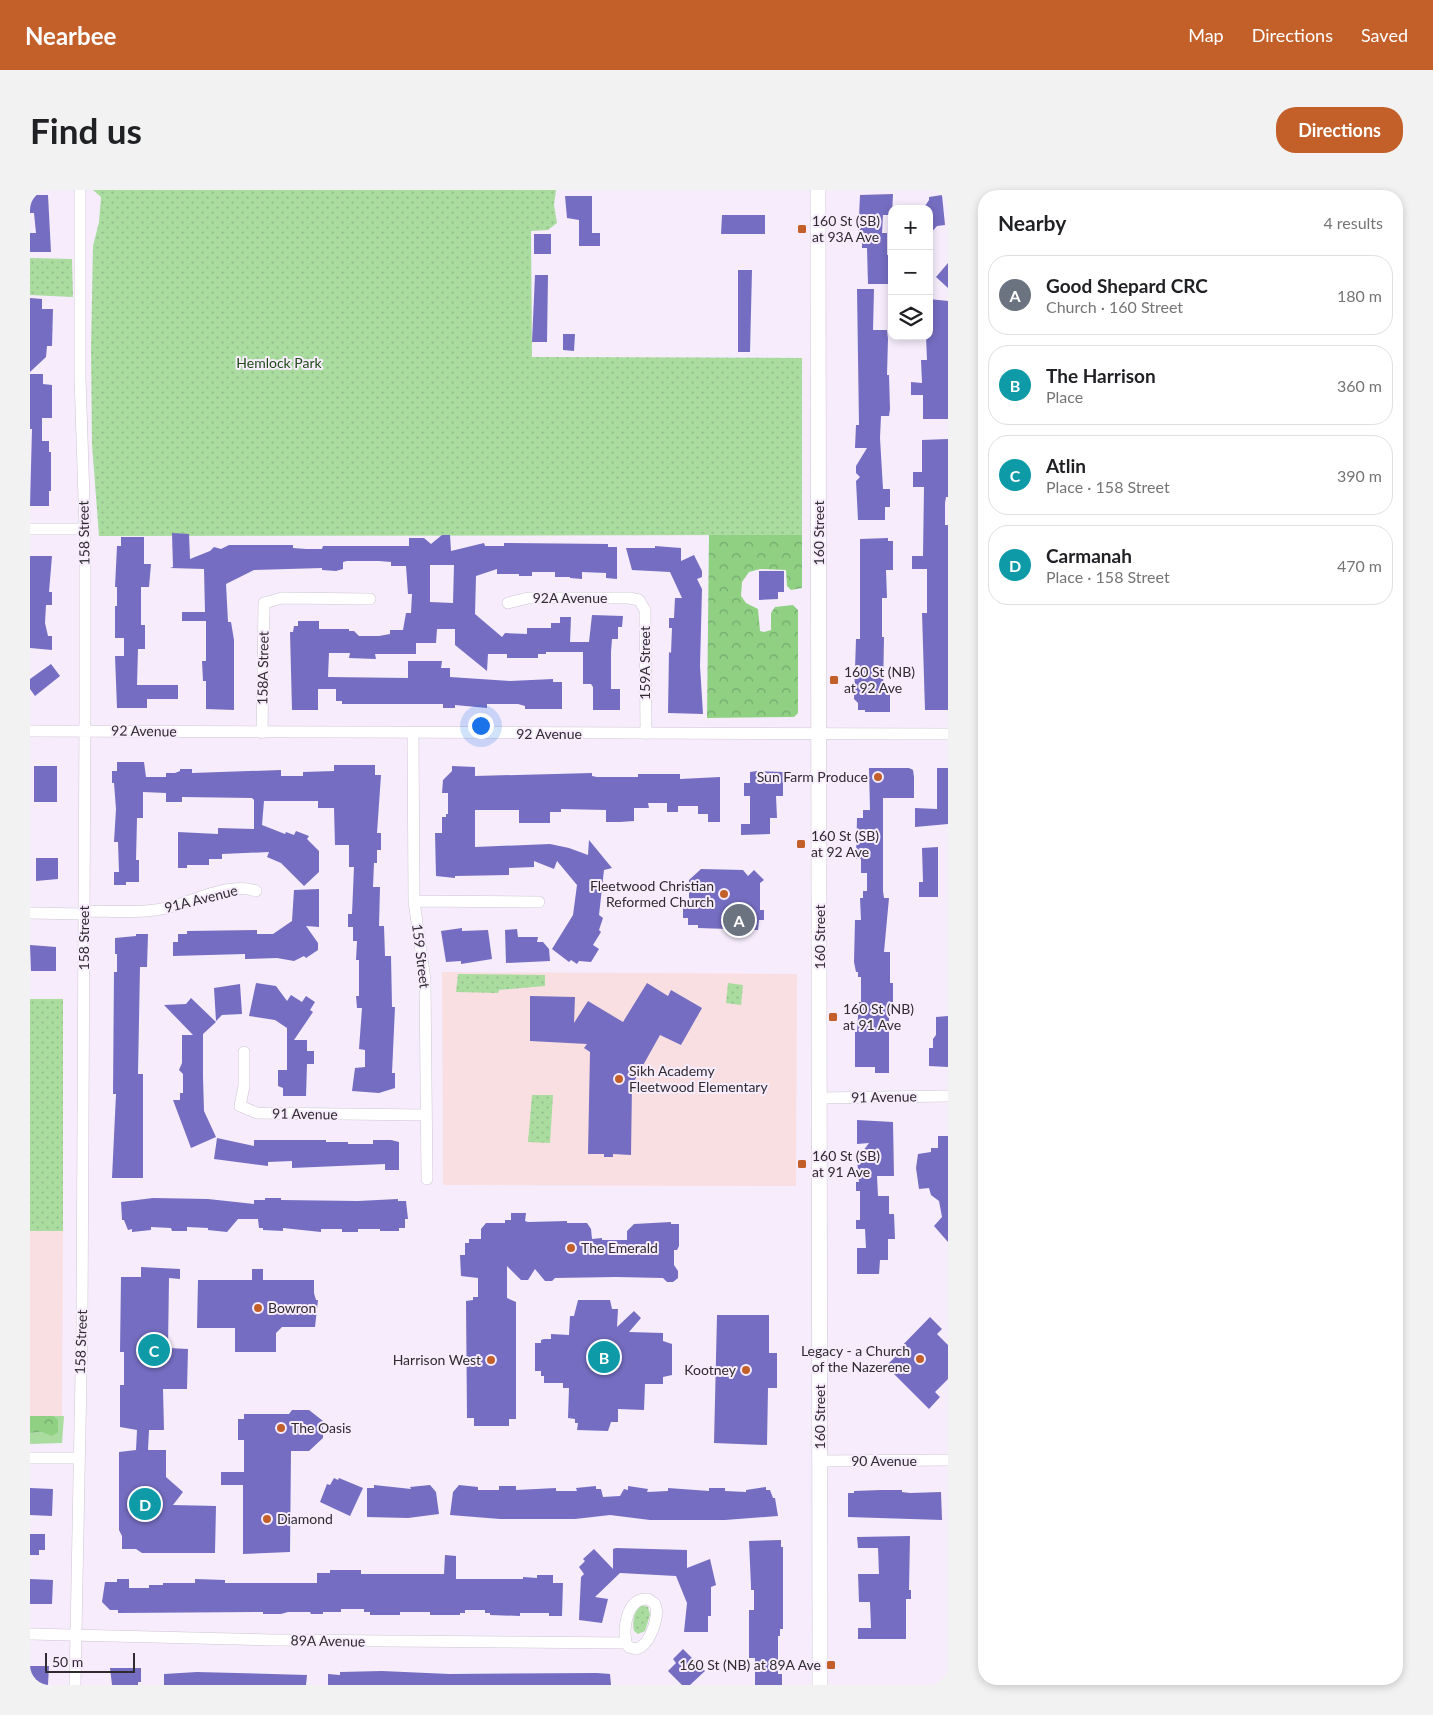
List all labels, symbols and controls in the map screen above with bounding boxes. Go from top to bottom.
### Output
text: Nearbee [25,21,116,50]
text: Map [1188,24,1224,46]
text: Directions [1252,24,1333,46]
text: Saved [1361,24,1408,46]
button: Directions [1276,107,1403,153]
text: Find us [30,109,142,151]
map controls [888,205,933,340]
button: + [888,205,933,250]
text: Nearby [998,210,1066,235]
place label: 160 St (SB) at 93A Ave [812,212,880,245]
text: 4 results [1323,213,1383,232]
marker: 160 St (SB) at 93A Ave [796,223,808,235]
button: − [888,250,933,295]
text: Good Shepard CRC [1046,274,1208,297]
text: A [1009,286,1021,305]
text: 180 m [1337,286,1382,305]
button: layers [888,295,933,340]
text: Church · 160 Street [1046,297,1183,316]
park label: Hemlock Park [236,354,323,371]
text: The Harrison [1046,364,1156,387]
text: B [1010,376,1020,395]
text: 360 m [1337,376,1382,395]
text: Place [1046,387,1083,406]
text: Atlin [1046,454,1086,477]
text: C [1010,466,1020,485]
text: 390 m [1337,466,1382,485]
text: Place · 158 Street [1046,477,1170,496]
street label: 158 Street [74,500,93,566]
street label: 160 Street [810,501,827,565]
text: Carmanah [1046,544,1132,567]
text: D [1009,556,1021,575]
text: 470 m [1337,556,1382,575]
text: Place · 158 Street [1046,567,1170,586]
street label: 92A Avenue [533,589,607,606]
street label: 159A Street [636,626,653,700]
street label: 158A Street [253,631,272,705]
place label: 160 St (NB) at 92 Ave [844,663,915,696]
marker: 160 St (NB) at 92 Ave [828,674,840,686]
your location [468,713,494,739]
street label: 92 Avenue [111,721,177,740]
street label: 92 Avenue [516,725,582,742]
place label: Sun Farm Produce [757,768,868,785]
marker: Sun Farm Produce [872,771,884,783]
place label: 160 St (SB) at 92 Ave [811,827,879,860]
marker: 160 St (SB) at 92 Ave [795,838,807,850]
place label: Fleetwood Christian Reformed Church [590,877,714,910]
street label: 91A Avenue [163,881,239,916]
marker: Fleetwood Christian Reformed Church [718,888,730,900]
pin: A [723,901,755,939]
street label: 160 Street [811,905,828,969]
street label: 158 Street [75,906,92,970]
street label: 159 Street [409,923,434,989]
place label: 160 St (NB) at 91 Ave [843,1000,914,1033]
marker: 160 St (NB) at 91 Ave [827,1011,839,1023]
place label: Sikh Academy Fleetwood Elementary [629,1062,768,1095]
marker: Sikh Academy Fleetwood Elementary [613,1073,625,1085]
street label: 91 Avenue [851,1087,917,1106]
street label: 91 Avenue [272,1104,338,1123]
place label: 160 St (SB) at 91 Ave [812,1147,880,1180]
marker: 160 St (SB) at 91 Ave [796,1158,808,1170]
place label: The Emerald [581,1239,658,1256]
marker: The Emerald [565,1242,577,1254]
place label: Bowron [268,1299,316,1316]
marker: Bowron [252,1302,264,1314]
street label: 158 Street [71,1309,90,1375]
pin: C [138,1331,170,1369]
pin: B [588,1338,620,1376]
place label: Legacy - a Church of the Nazerene [801,1342,910,1375]
place label: Harrison West [393,1351,481,1368]
marker: Legacy - a Church of the Nazerene [914,1353,926,1365]
marker: Harrison West [485,1354,497,1366]
place label: Kootney [684,1361,737,1378]
marker: Kootney [740,1364,752,1376]
street label: 160 Street [811,1385,828,1449]
place label: The Oasis [291,1419,351,1436]
marker: The Oasis [275,1422,287,1434]
street label: 90 Avenue [851,1452,917,1469]
pin: D [129,1485,161,1523]
place label: Diamond [277,1510,333,1527]
marker: Diamond [261,1513,273,1525]
street label: 89A Avenue [291,1631,366,1650]
scale bar [45,1650,135,1673]
text: 50 m [52,1653,83,1670]
place label: 160 St (NB) at 89A Ave [679,1656,821,1673]
marker: 160 St (NB) at 89A Ave [825,1659,837,1671]

